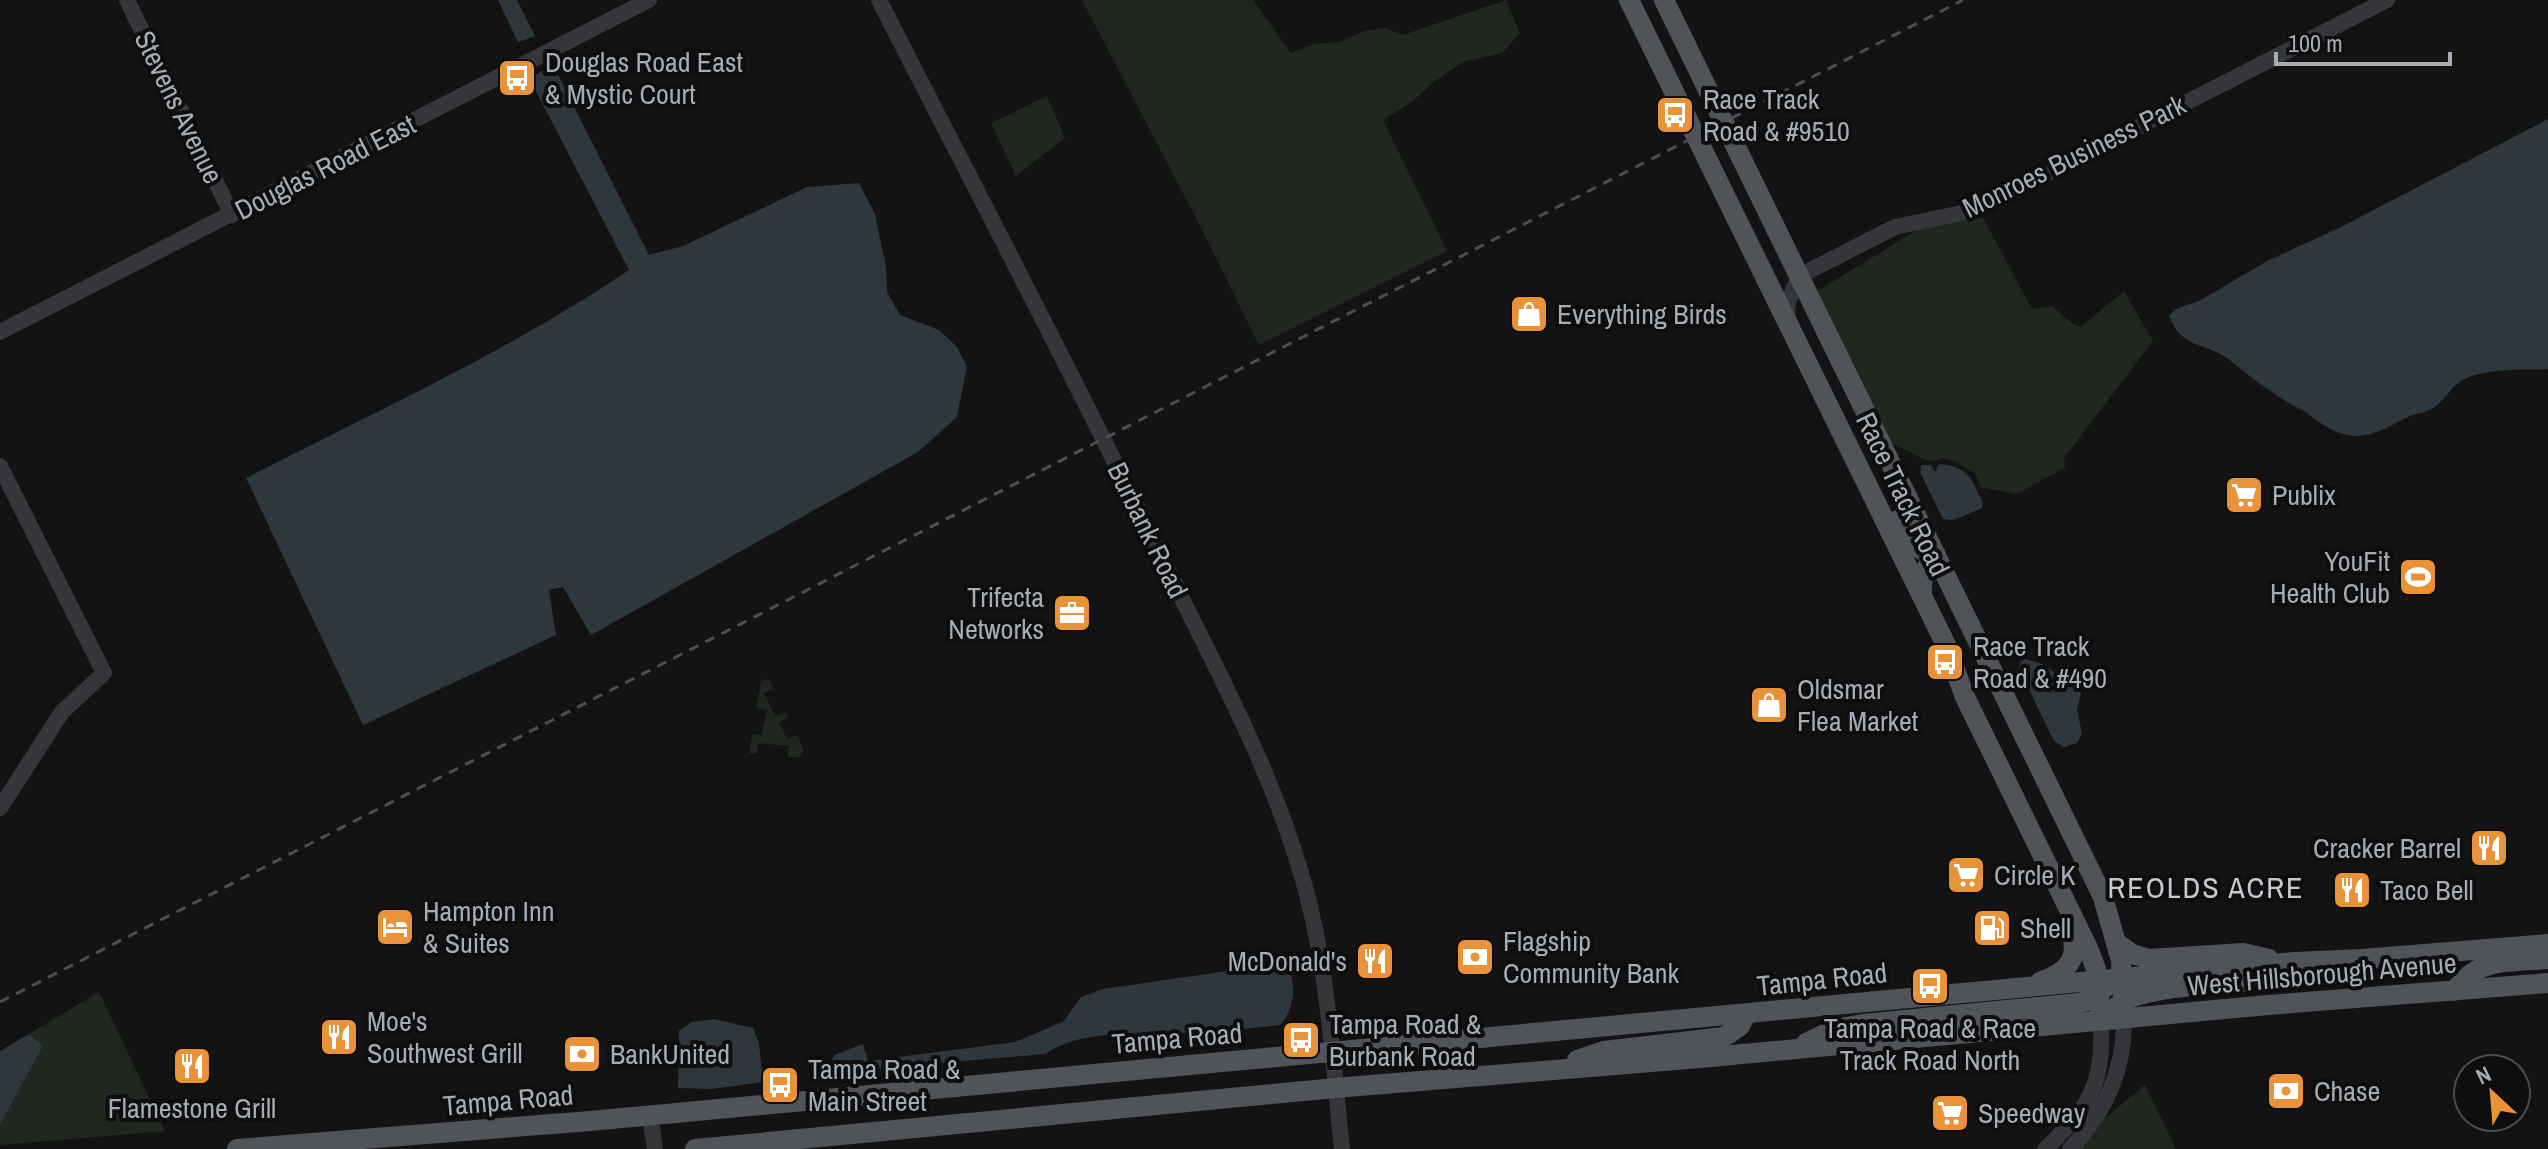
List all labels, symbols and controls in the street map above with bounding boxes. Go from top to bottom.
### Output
scale bar [2276,16,2450,66]
street label: Stevens Avenue [126,24,232,190]
text: 100 m [2288,27,2343,59]
place label: Douglas Road East & Mystic Court [545,43,743,113]
bus stop icon: Douglas Road East & Mystic Court [496,57,538,99]
place label: Race Track Road & #9510 [1703,80,1850,150]
street label: Monroes Business Park [1956,85,2192,227]
bus stop icon: Race Track Road & #9510 [1654,94,1696,136]
street label: Douglas Road East [228,105,422,229]
shop icon: Everything Birds [1508,293,1550,335]
place label: Everything Birds [1557,295,1727,333]
street label: Race Track Road [1847,406,1959,582]
street label: Burbank Road [1099,456,1197,604]
supermarket icon: Publix [2223,474,2265,516]
place label: Publix [2272,476,2336,514]
place label: YouFit Health Club [2270,542,2390,612]
sports icon: YouFit Health Club [2397,556,2439,598]
place label: Trifecta Networks [948,578,1044,648]
office icon: Trifecta Networks [1051,592,1093,634]
place label: Race Track Road & #490 [1973,627,2107,697]
bus stop icon: Race Track Road & #490 [1924,641,1966,683]
place label: Oldsmar Flea Market [1797,670,1918,740]
shop icon: Oldsmar Flea Market [1748,684,1790,726]
restaurant icon: Cracker Barrel [2468,827,2510,869]
place label: Cracker Barrel [2313,829,2461,867]
supermarket icon: Circle K [1945,854,1987,896]
place label: Circle K [1994,856,2076,894]
district label: REOLDS ACRE [2108,867,2305,907]
restaurant icon: Taco Bell [2331,869,2373,911]
place label: Taco Bell [2380,871,2474,909]
place label: Hampton Inn & Suites [423,892,554,962]
hotel icon: Hampton Inn & Suites [374,906,416,948]
fuel station icon: Shell [1971,907,2013,949]
place label: Shell [2020,909,2071,947]
place label: Flagship Community Bank [1503,922,1680,992]
bank icon: Flagship Community Bank [1454,936,1496,978]
restaurant icon: McDonald's [1354,940,1396,982]
place label: McDonald's [1228,942,1347,980]
street label: West Hillsborough Avenue [2186,943,2458,1005]
street label: Tampa Road [1755,953,1889,1005]
bus stop icon: Tampa Road & Race Track Road North [1909,965,1951,1007]
place label: Moe's Southwest Grill [367,1002,523,1072]
place label: Tampa Road & Burbank Road [1329,1005,1482,1075]
place label: Tampa Road & Race Track Road North [1824,1009,2036,1079]
street label: Tampa Road [1110,1013,1244,1063]
restaurant icon: Moe's Southwest Grill [318,1016,360,1058]
bus stop icon: Tampa Road & Burbank Road [1280,1019,1322,1061]
bank icon: BankUnited [561,1033,603,1075]
place label: BankUnited [610,1035,730,1073]
restaurant icon: Flamestone Grill [171,1045,213,1087]
place label: Tampa Road & Main Street [808,1050,961,1120]
north arrow [2452,1053,2532,1133]
text: N [2471,1059,2496,1091]
bus stop icon: Tampa Road & Main Street [759,1064,801,1106]
bank icon: Chase [2265,1070,2307,1112]
place label: Chase [2314,1072,2380,1110]
street label: Tampa Road [441,1075,575,1125]
place label: Flamestone Grill [108,1089,276,1127]
supermarket icon: Speedway [1929,1092,1971,1134]
place label: Speedway [1978,1094,2086,1132]

